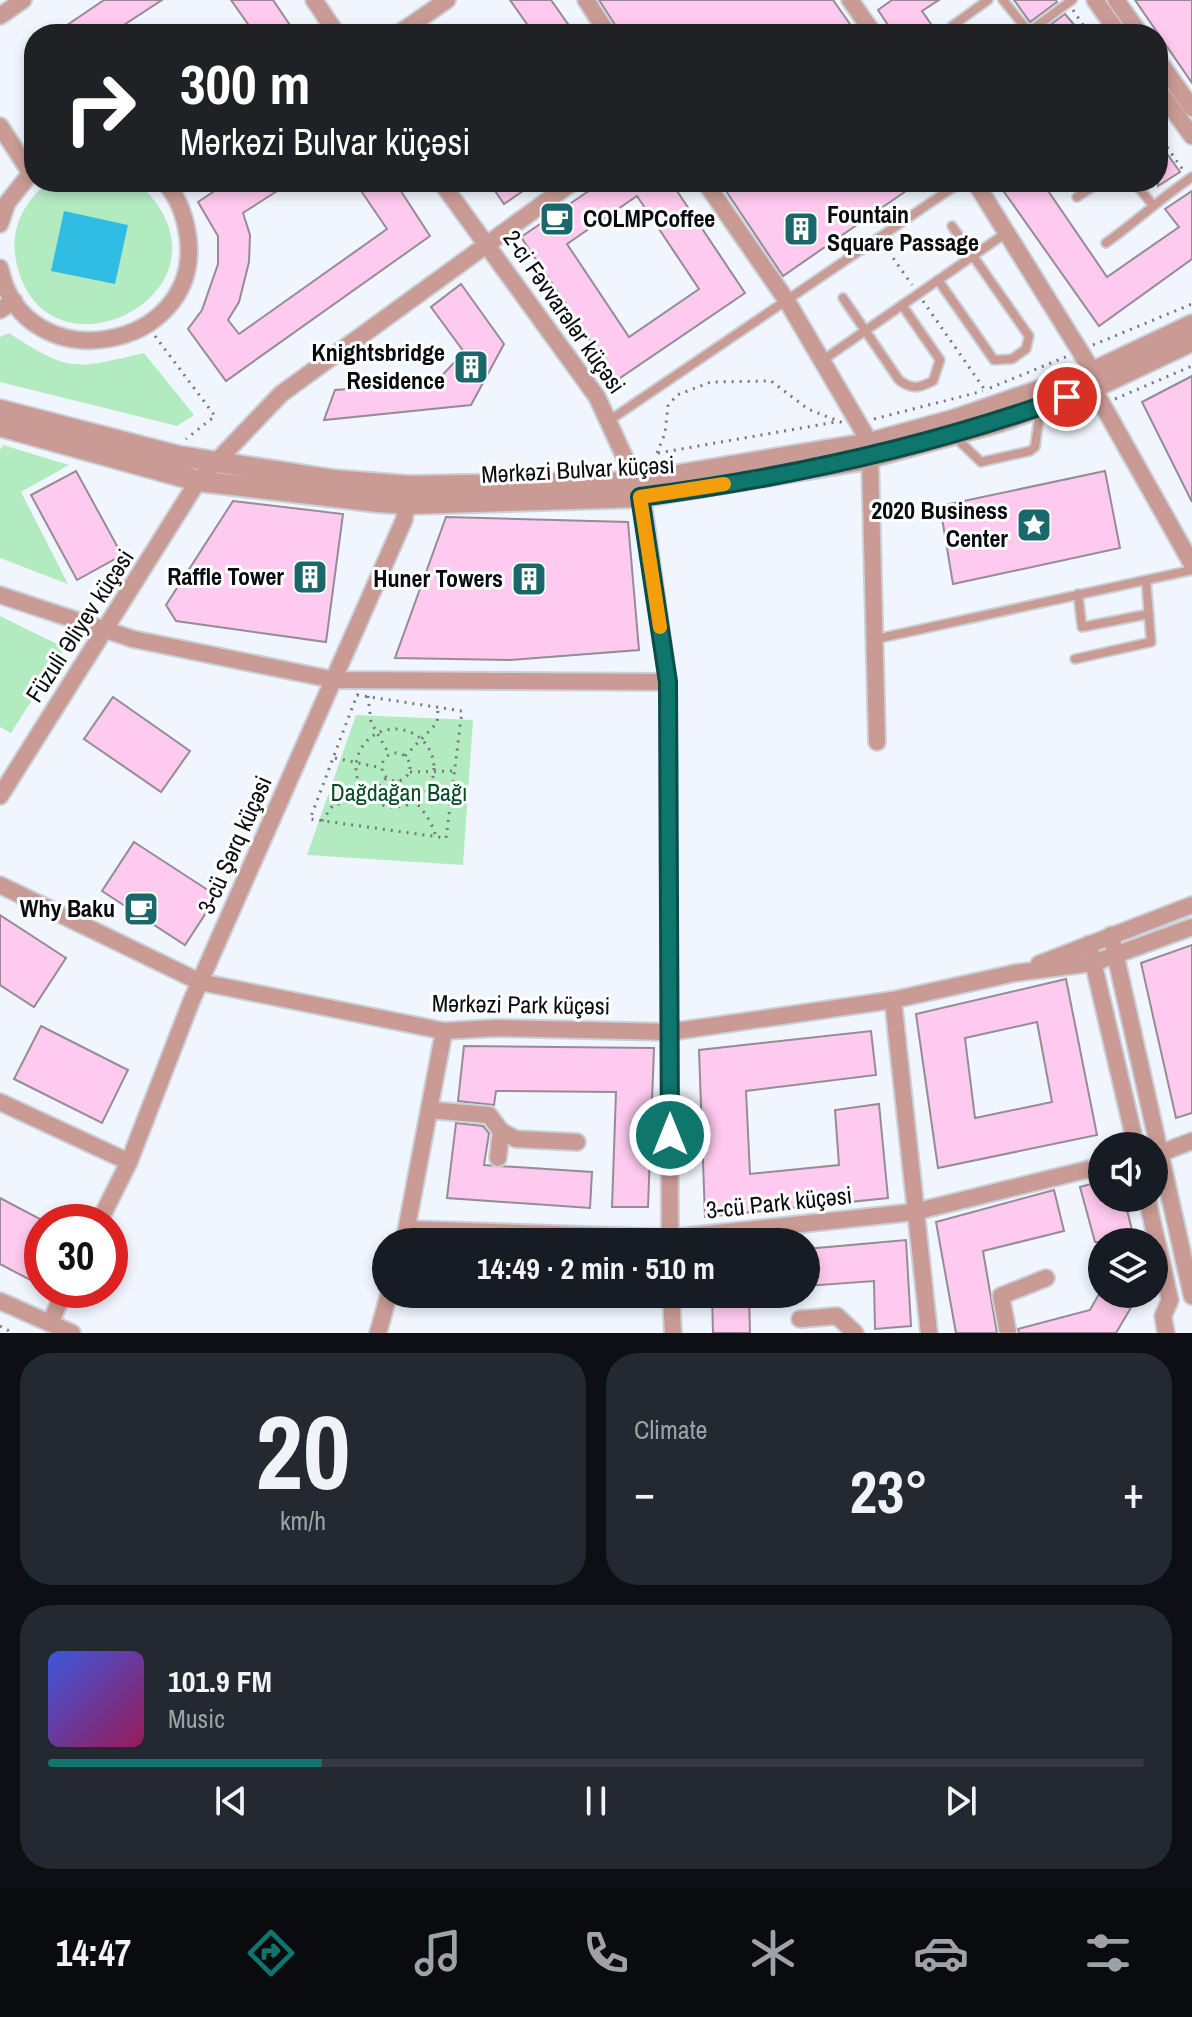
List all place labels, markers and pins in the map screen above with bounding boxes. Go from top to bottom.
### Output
place label: Fountain Square Passage [827,198,979,258]
cafe icon: COLMPCoffee [538,200,576,238]
place label: COLMPCoffee [583,202,715,234]
building icon: Fountain Square Passage [782,210,820,248]
place label: Knightsbridge Residence [312,336,445,396]
building icon: Knightsbridge Residence [452,348,490,386]
pin [1033,363,1101,431]
place label: 2020 Business Center [871,494,1008,554]
place icon: 2020 Business Center [1015,506,1053,544]
building icon: Raffle Tower [291,558,329,596]
place label: Raffle Tower [167,560,284,592]
building icon: Huner Towers [510,560,548,598]
place label: Huner Towers [373,562,503,594]
cafe icon: Why Baku [122,890,160,928]
place label: Why Baku [20,892,115,924]

